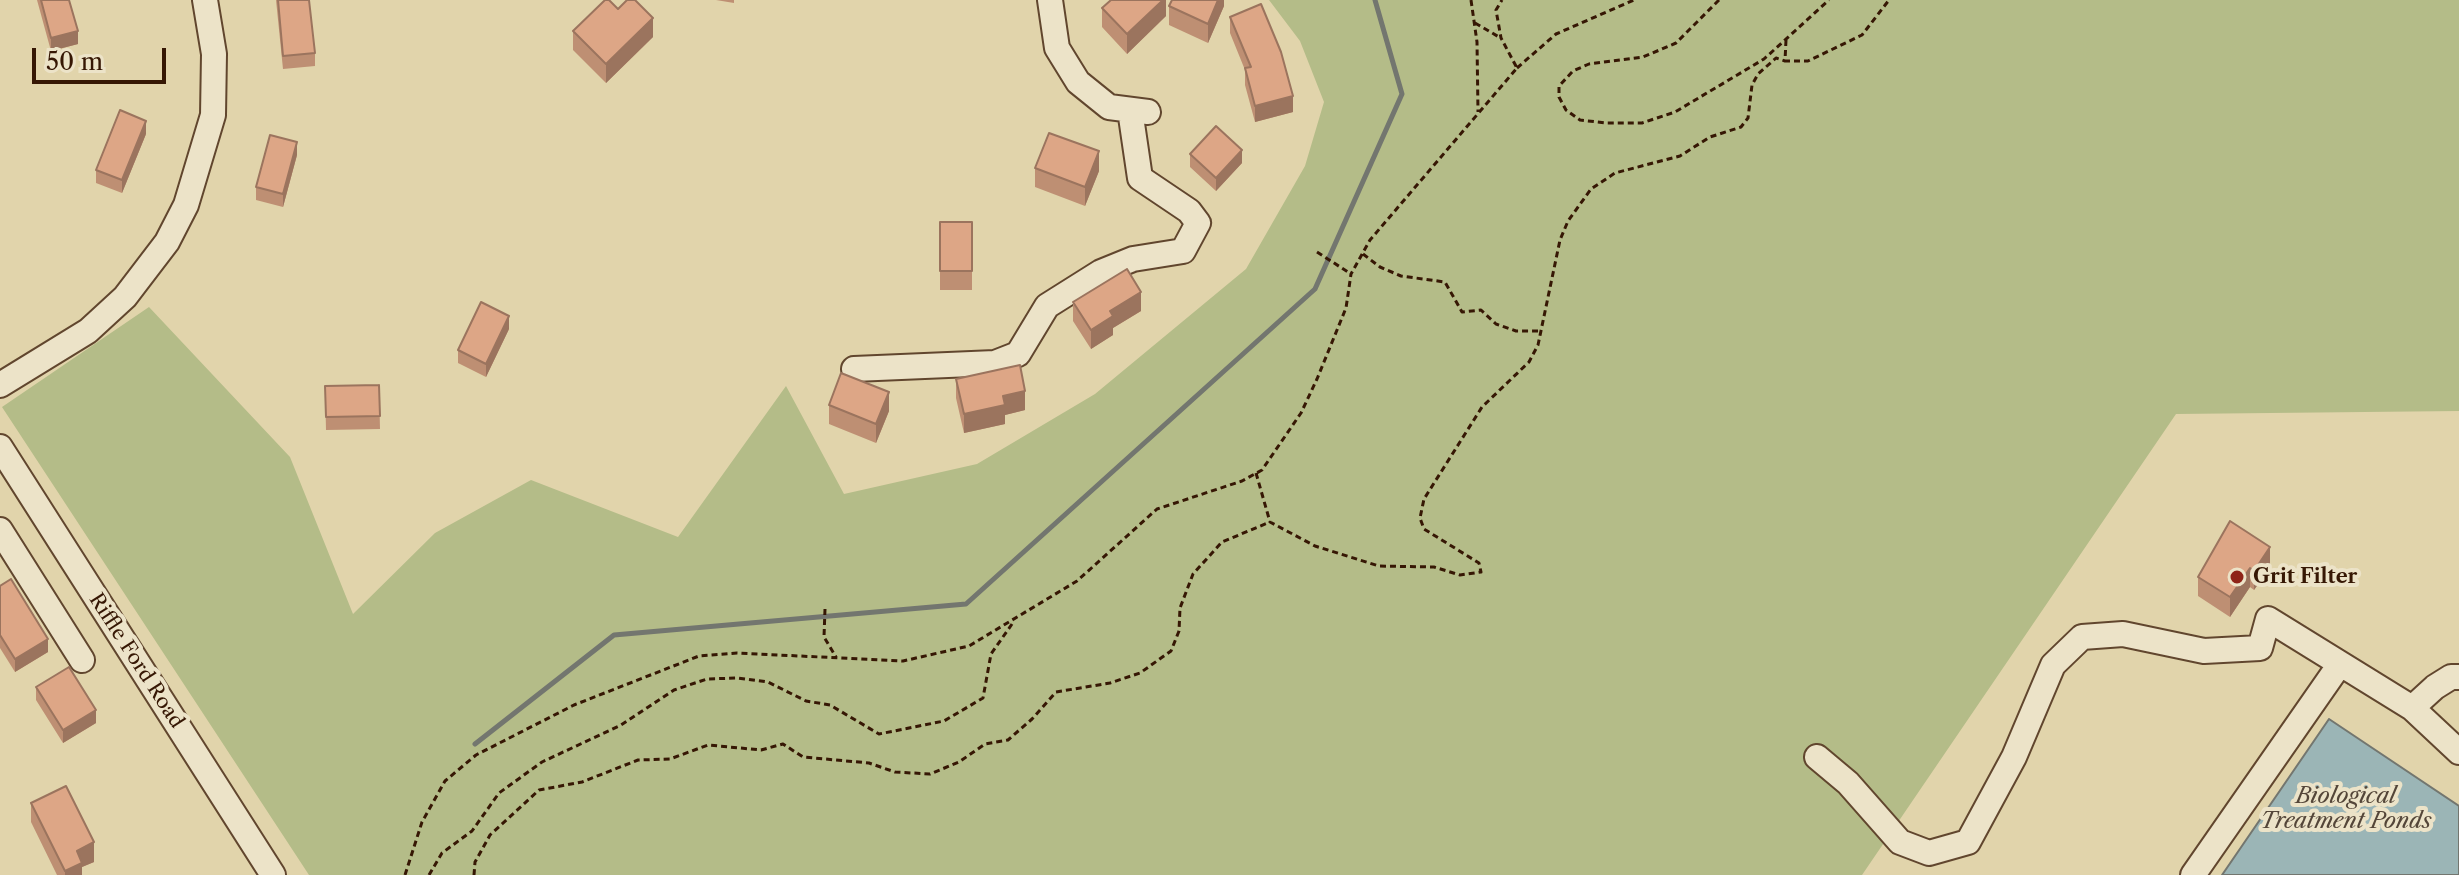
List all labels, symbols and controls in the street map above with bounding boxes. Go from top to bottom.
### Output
scale bar [36,32,170,82]
text: 50 m [46,47,103,76]
place label: Grit Filter [2253,565,2357,589]
marker: Grit Filter [2228,568,2246,586]
street label: Riffle Ford Road [83,589,189,733]
water label: Biological Treatment Ponds [2260,784,2432,836]

